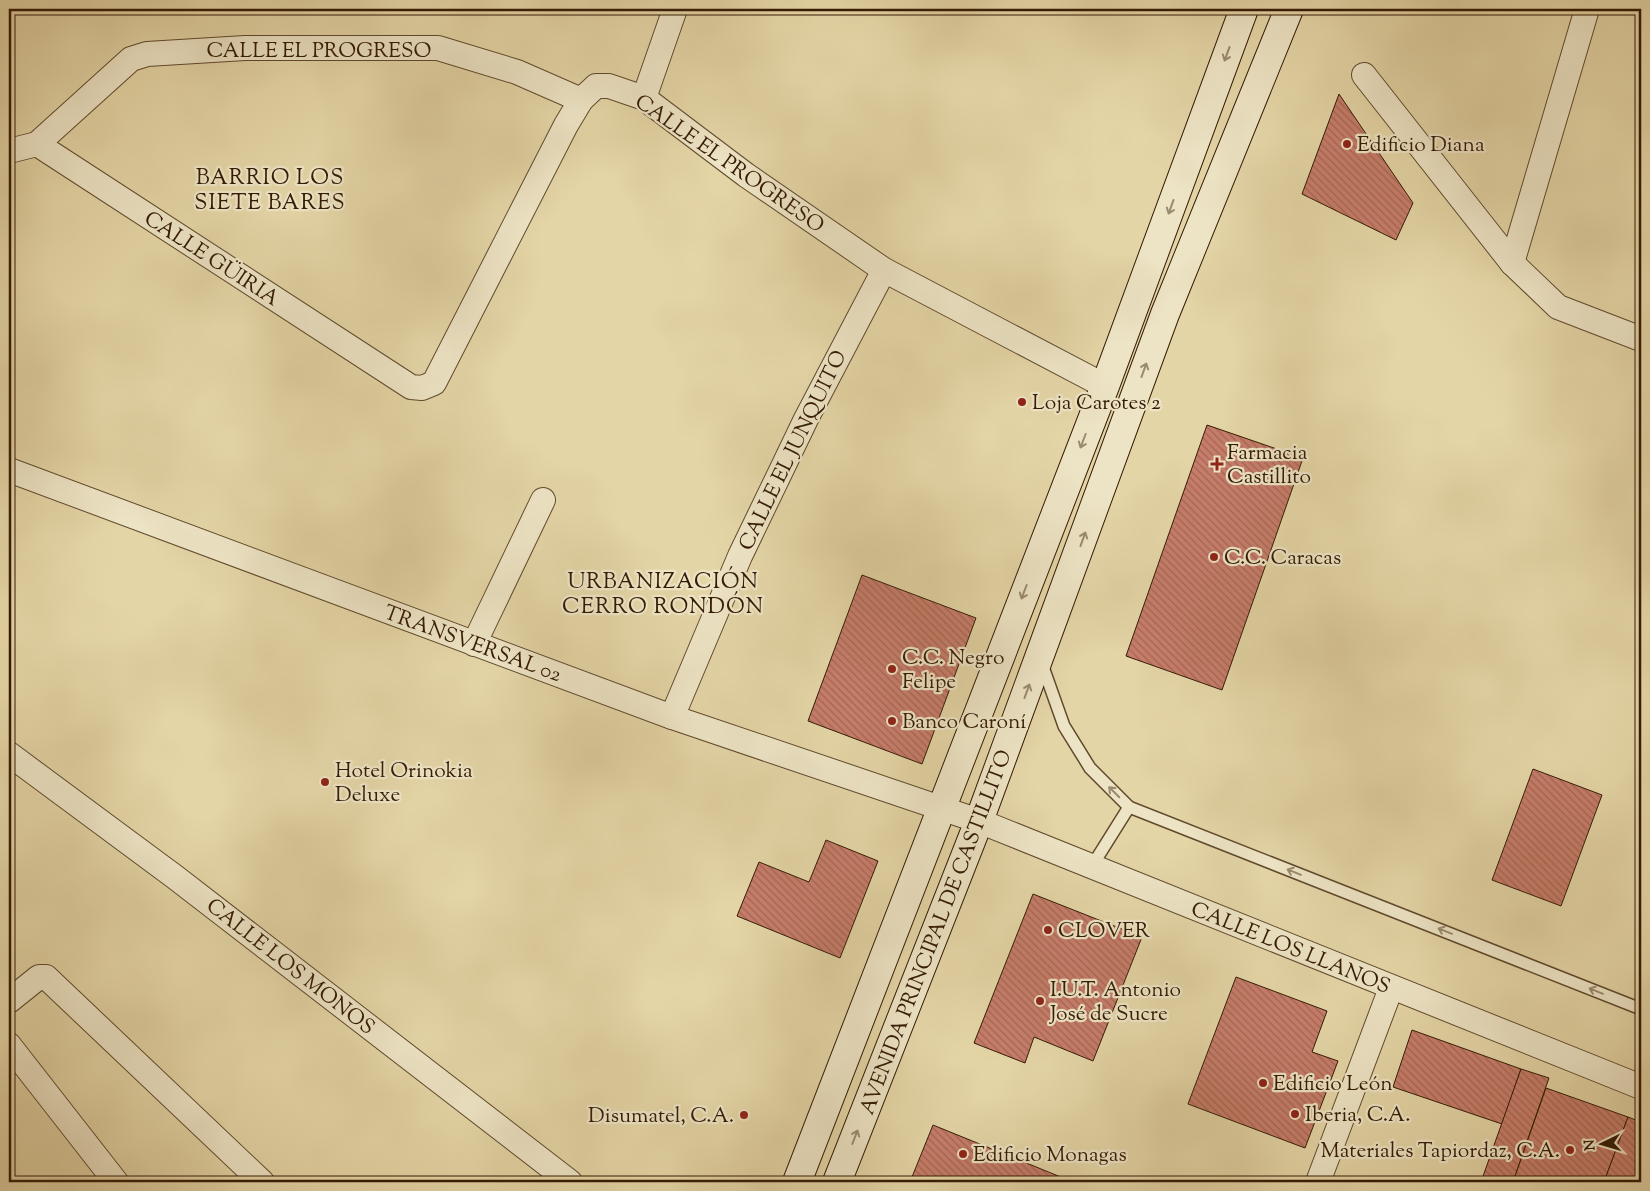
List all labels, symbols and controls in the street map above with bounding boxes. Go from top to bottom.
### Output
street label: CALLE EL PROGRESO [207,37,431,67]
one-way arrow [1222,46,1231,62]
street label: CALLE EL PROGRESO [628,88,830,241]
place label: Edificio Diana [1357,131,1485,161]
marker: Edificio Diana [1341,138,1353,150]
district label: BARRIO LOS SIETE BARES [194,163,346,220]
one-way arrow [1166,199,1175,214]
street label: CALLE GÜIRIA [137,205,284,315]
street label: CALLE EL JUNQUITO [732,346,855,556]
one-way arrow [1140,363,1149,378]
place label: Loja Carotes 2 [1032,389,1161,419]
marker: Loja Carotes 2 [1016,396,1028,408]
one-way arrow [1078,433,1087,448]
place label: Farmacia Castillito [1227,439,1311,493]
marker: Farmacia Castillito [1211,458,1223,470]
one-way arrow [1079,532,1088,547]
place label: C.C. Caracas [1224,544,1341,574]
marker: C.C. Caracas [1208,551,1220,563]
district label: URBANIZACIÓN CERRO RONDÓN [562,566,764,624]
one-way arrow [1019,584,1028,600]
street label: TRANSVERSAL 02 [379,599,566,691]
place label: C.C. Negro Felipe [902,644,1004,698]
marker: C.C. Negro Felipe [886,663,898,675]
one-way arrow [1023,684,1032,700]
place label: Banco Caroní [902,708,1026,738]
marker: Banco Caroní [886,715,898,727]
street label: AVENIDA PRINCIPAL DE CASTILLITO [853,746,1021,1119]
place label: Hotel Orinokia Deluxe [335,757,473,811]
marker: Hotel Orinokia Deluxe [319,776,331,788]
one-way arrow [1108,786,1121,798]
one-way arrow [1286,866,1301,875]
street label: CALLE LOS MONOS [199,892,381,1043]
street label: CALLE LOS LLANOS [1186,895,1394,1003]
place label: CLOVER [1058,917,1150,947]
marker: CLOVER [1042,924,1054,936]
one-way arrow [1438,926,1453,935]
place label: I.U.T. Antonio José de Sucre [1049,976,1181,1030]
one-way arrow [1589,986,1604,995]
marker: I.U.T. Antonio José de Sucre [1034,995,1046,1007]
place label: Edificio León [1273,1070,1393,1100]
marker: Edificio León [1257,1077,1269,1089]
place label: Iberia, C.A. [1305,1101,1410,1131]
place label: Disumatel, C.A. [588,1102,734,1132]
marker: Iberia, C.A. [1289,1108,1301,1120]
marker: Disumatel, C.A. [738,1109,750,1121]
north arrow [1578,1118,1628,1168]
one-way arrow [851,1130,860,1145]
place label: Materiales Tapiordaz, C.A. [1320,1137,1560,1167]
text: N [1581,1139,1601,1151]
place label: Edificio Monagas [973,1141,1127,1171]
marker: Materiales Tapiordaz, C.A. [1564,1144,1576,1156]
marker: Edificio Monagas [957,1148,969,1160]

